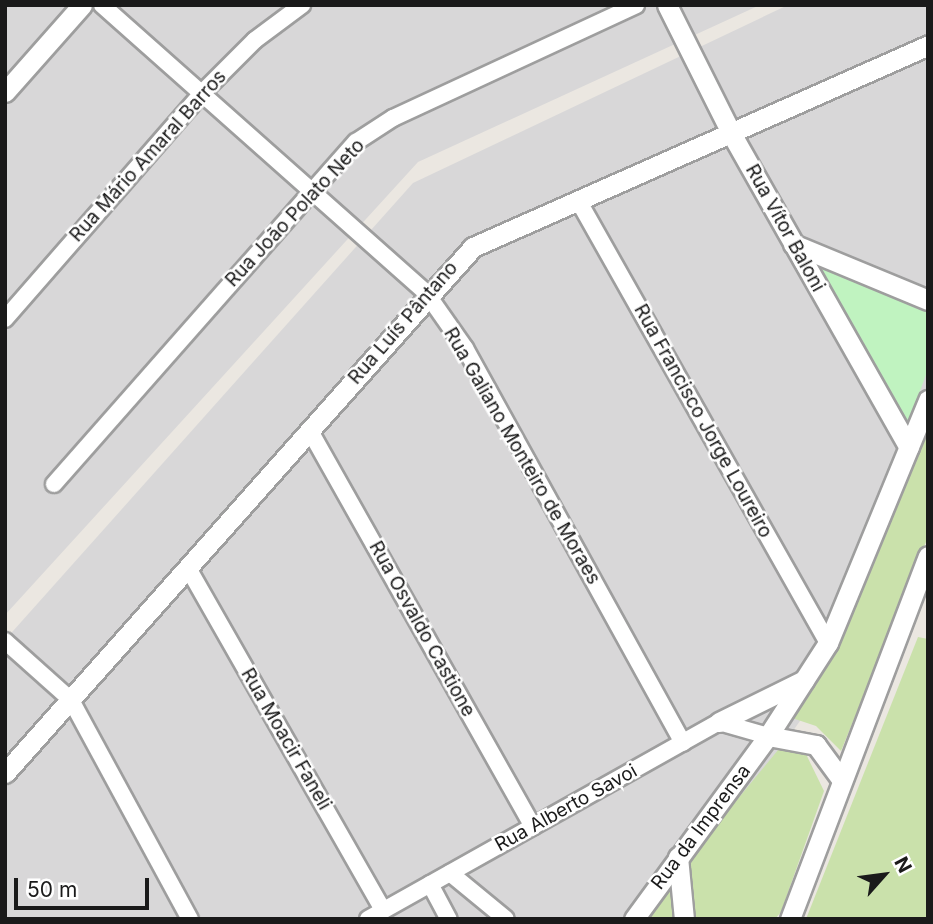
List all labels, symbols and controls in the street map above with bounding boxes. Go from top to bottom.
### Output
street label: Rua Mário Amaral Barros [65,65,231,247]
street label: Rua João Polato Neto [221,134,369,292]
street label: Rua Vítor Baloni [741,160,829,296]
street label: Rua Luís Pântano [344,257,462,389]
street label: Rua Francisco Jorge Loureiro [629,300,777,542]
street label: Rua Galiano Monteiro de Moraes [439,324,605,588]
street label: Rua Osvaldo Castione [364,537,480,721]
street label: Rua Moacir Faneli [236,664,336,814]
street label: Rua Alberto Savoi [491,759,641,857]
street label: Rua da Imprensa [647,760,755,894]
north arrow [849,840,919,910]
text: N [889,853,917,877]
scale bar [18,864,152,908]
text: 50 m [27,877,77,902]

